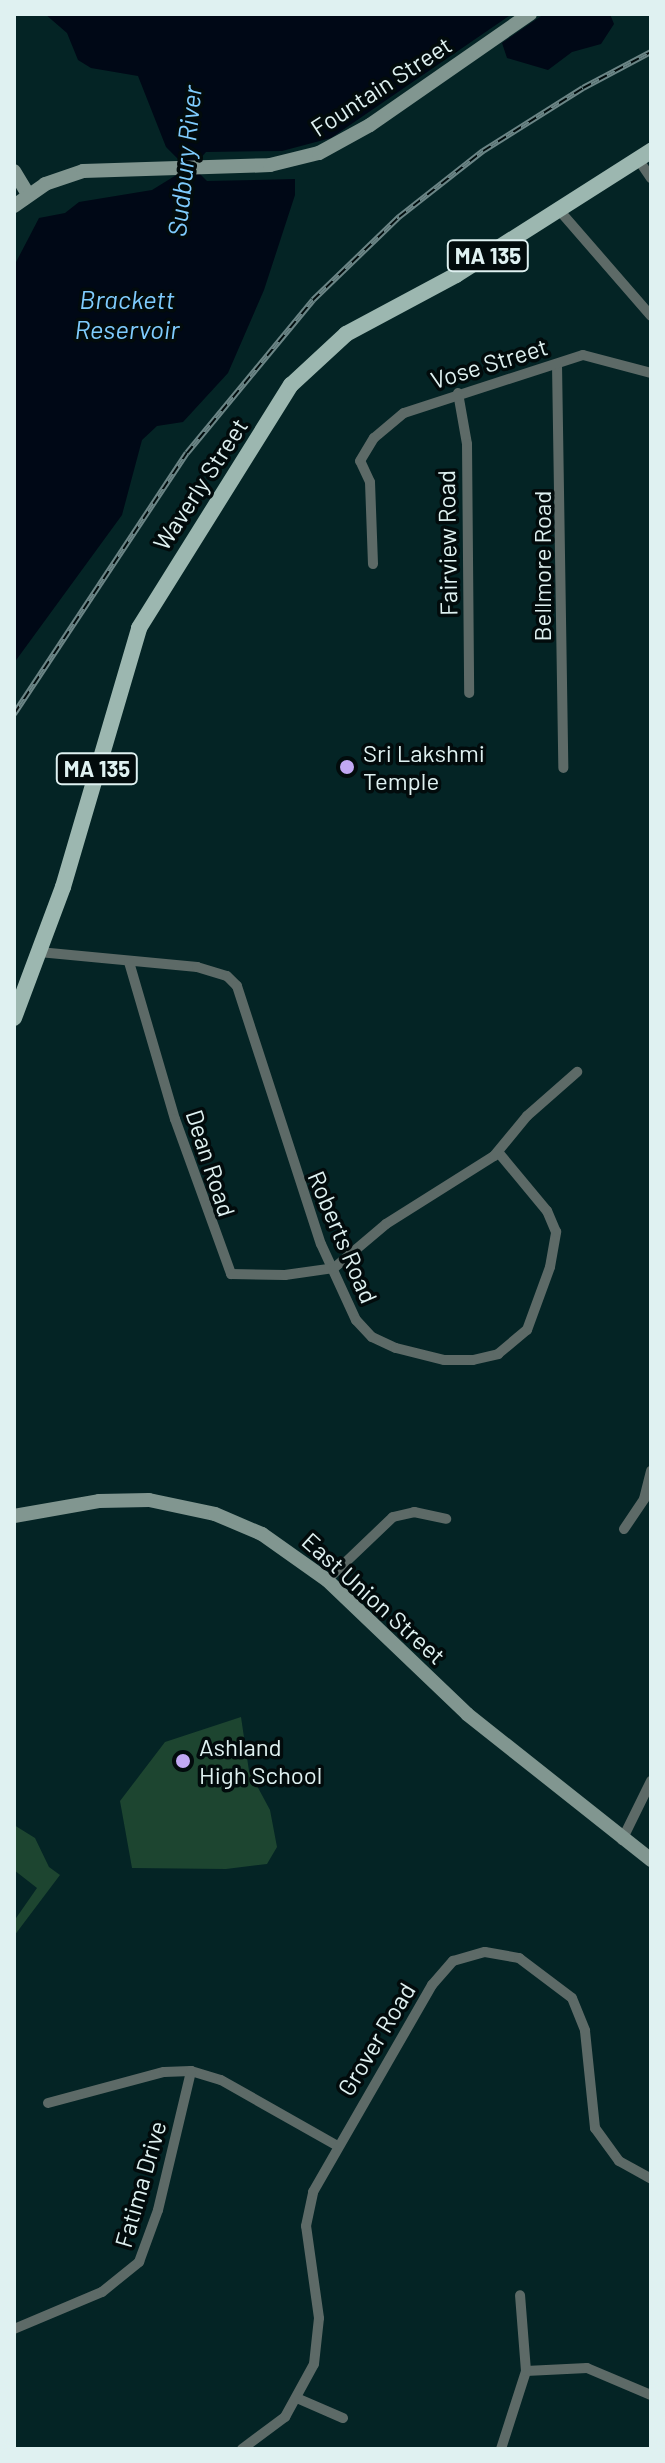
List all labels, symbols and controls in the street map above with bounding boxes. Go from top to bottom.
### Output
street label: Fountain Street [305,30,457,142]
water label: Sudbury River [161,84,207,238]
road number: MA 135 [446,238,530,274]
water label: Brackett Reservoir [75,283,179,344]
street label: Vose Street [427,332,551,394]
street label: Waverly Street [147,413,253,555]
street label: Fairview Road [431,470,463,616]
street label: Bellmore Road [528,491,556,641]
place label: Sri Lakshmi Temple [363,739,485,795]
road number: MA 135 [55,751,139,787]
marker: Sri Lakshmi Temple [338,758,356,776]
street label: Dean Road [180,1106,242,1220]
street label: Roberts Road [302,1167,384,1307]
street label: East Union Street [296,1526,452,1670]
place label: Ashland High School [199,1733,322,1789]
marker: Ashland High School [174,1752,192,1770]
street label: Grover Road [331,1977,421,2101]
street label: Fatima Drive [108,2117,172,2251]

